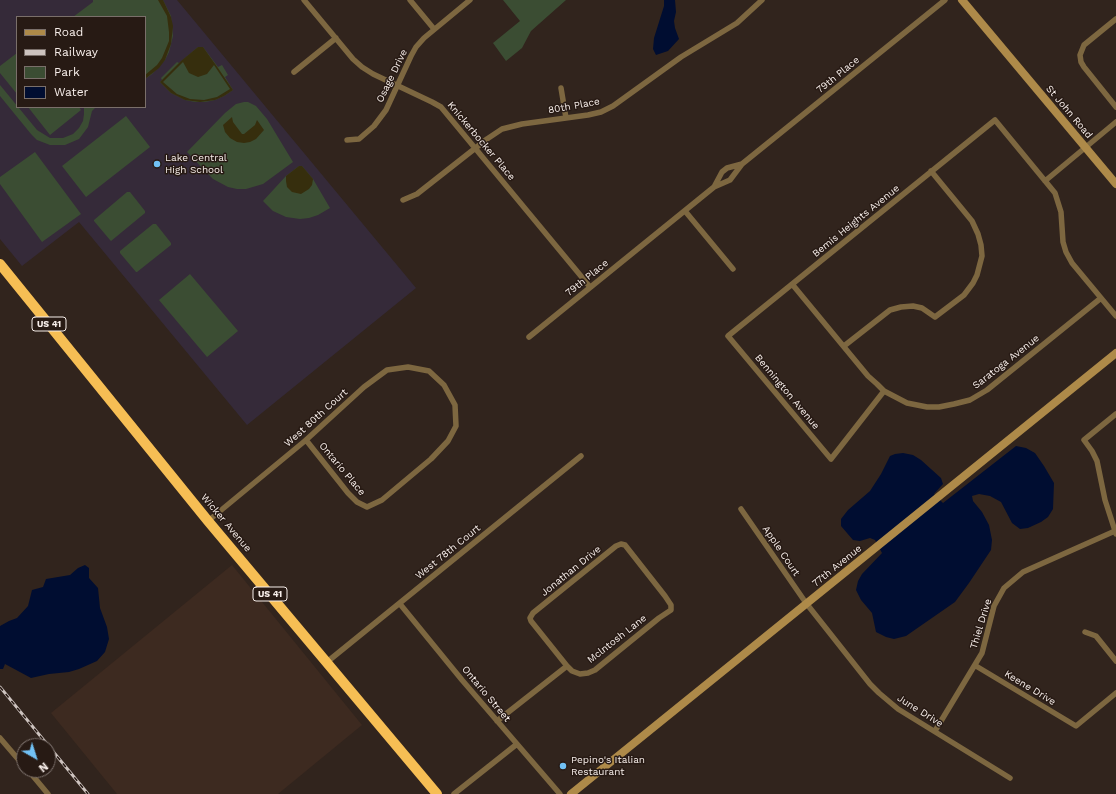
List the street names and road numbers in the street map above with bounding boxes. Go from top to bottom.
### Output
street label: Osage Drive [374,47,410,105]
street label: 79th Place [814,54,862,96]
street label: St John Road [1043,83,1095,141]
street label: 80th Place [547,96,601,116]
street label: Knickerbocker Place [445,99,517,183]
street label: Bemis Heights Avenue [810,182,902,260]
street label: 79th Place [563,257,611,299]
road number: US 41 [32,317,66,331]
street label: Saratoga Avenue [970,332,1042,392]
street label: Bennington Avenue [752,352,822,432]
street label: West 80th Court [282,386,350,450]
street label: Ontario Place [316,440,368,498]
street label: Wicker Avenue [198,492,254,554]
street label: West 78th Court [413,522,483,582]
street label: Apple Court [760,523,802,579]
street label: 77th Avenue [810,542,864,590]
street label: Jonathan Drive [539,543,603,599]
road number: US 41 [253,587,287,601]
street label: Thiel Drive [968,597,994,651]
street label: Mclntosh Lane [585,612,649,666]
street label: Ontario Street [459,663,513,725]
street label: Keene Drive [1002,668,1058,708]
street label: June Drive [895,692,945,730]

